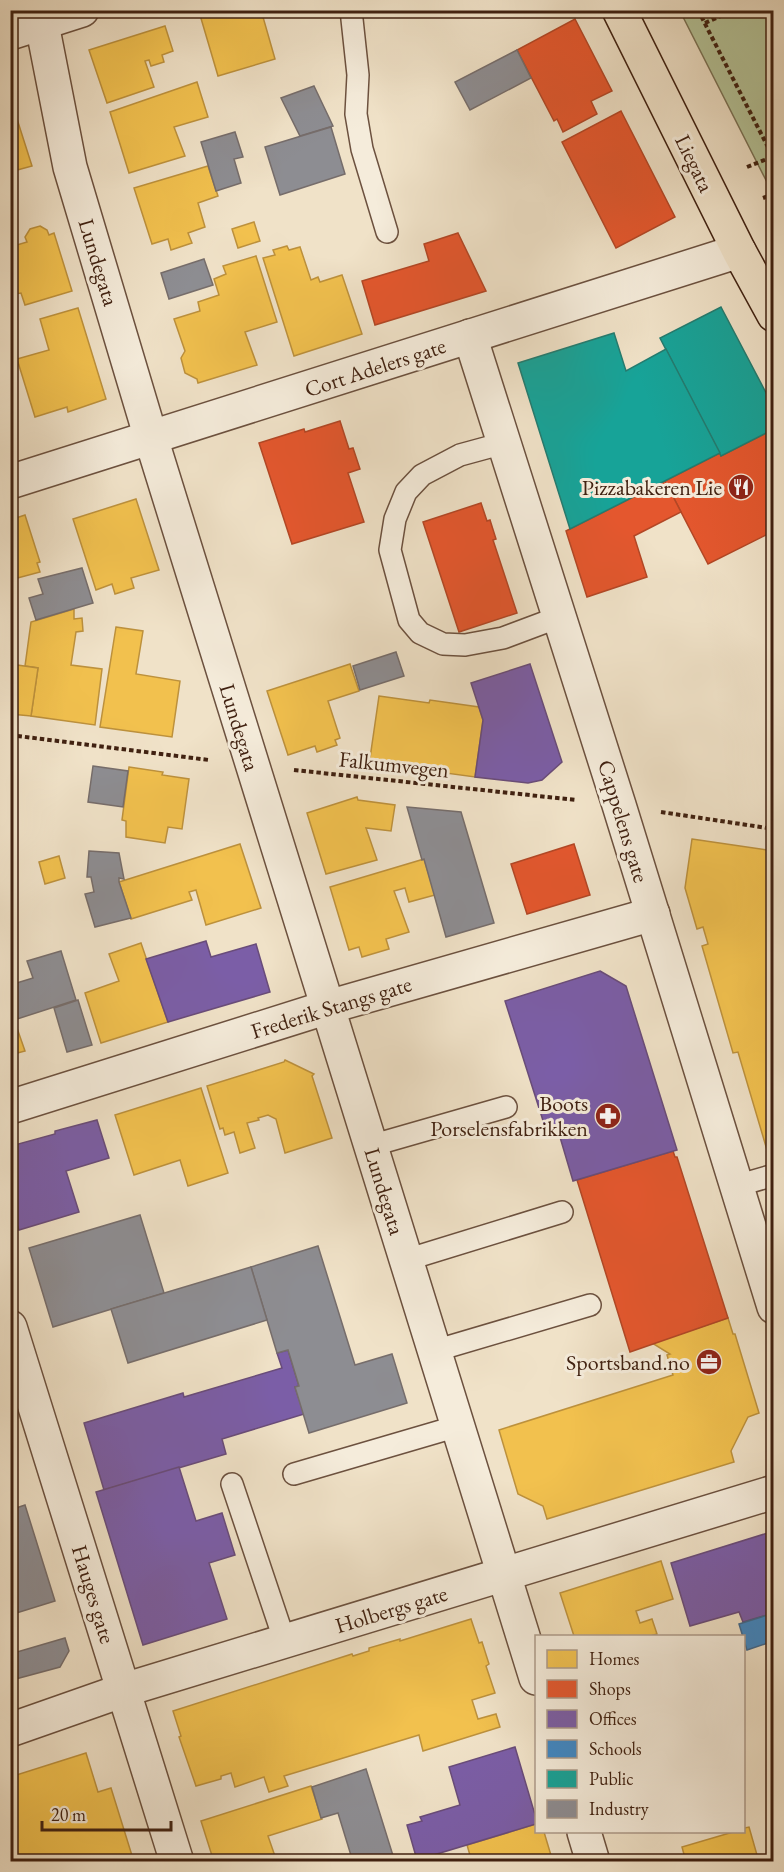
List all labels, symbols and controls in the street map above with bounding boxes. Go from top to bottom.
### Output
street label: Liegata [668,130,721,197]
street label: Lundegata [72,215,126,310]
street label: Cort Adelers gate [301,331,450,404]
restaurant icon: Pizzabakeren Lie [726,472,756,502]
place label: Pizzabakeren Lie [582,473,722,502]
street label: Lundegata [213,680,267,775]
street label: Falkumvegen [337,744,451,785]
street label: Cappelens gate [591,756,656,886]
street label: Frederik Stangs gate [247,969,415,1046]
place label: Boots Porselensfabrikken [430,1089,588,1143]
pharmacy icon: Boots Porselensfabrikken [593,1101,623,1131]
street label: Lundegata [358,1144,412,1239]
office icon: Sportsband.no [694,1347,724,1377]
place label: Sportsband.no [566,1348,690,1377]
street label: Hauges gate [65,1541,122,1647]
street label: Holbergs gate [332,1579,451,1640]
legend [535,1635,745,1833]
text: Homes [589,1647,640,1670]
text: Shops [589,1677,631,1700]
text: Offices [589,1707,637,1730]
text: Schools [589,1737,642,1760]
text: Public [589,1767,633,1790]
scale bar [42,1794,171,1832]
text: Industry [589,1797,649,1820]
text: 20 m [51,1803,86,1826]

